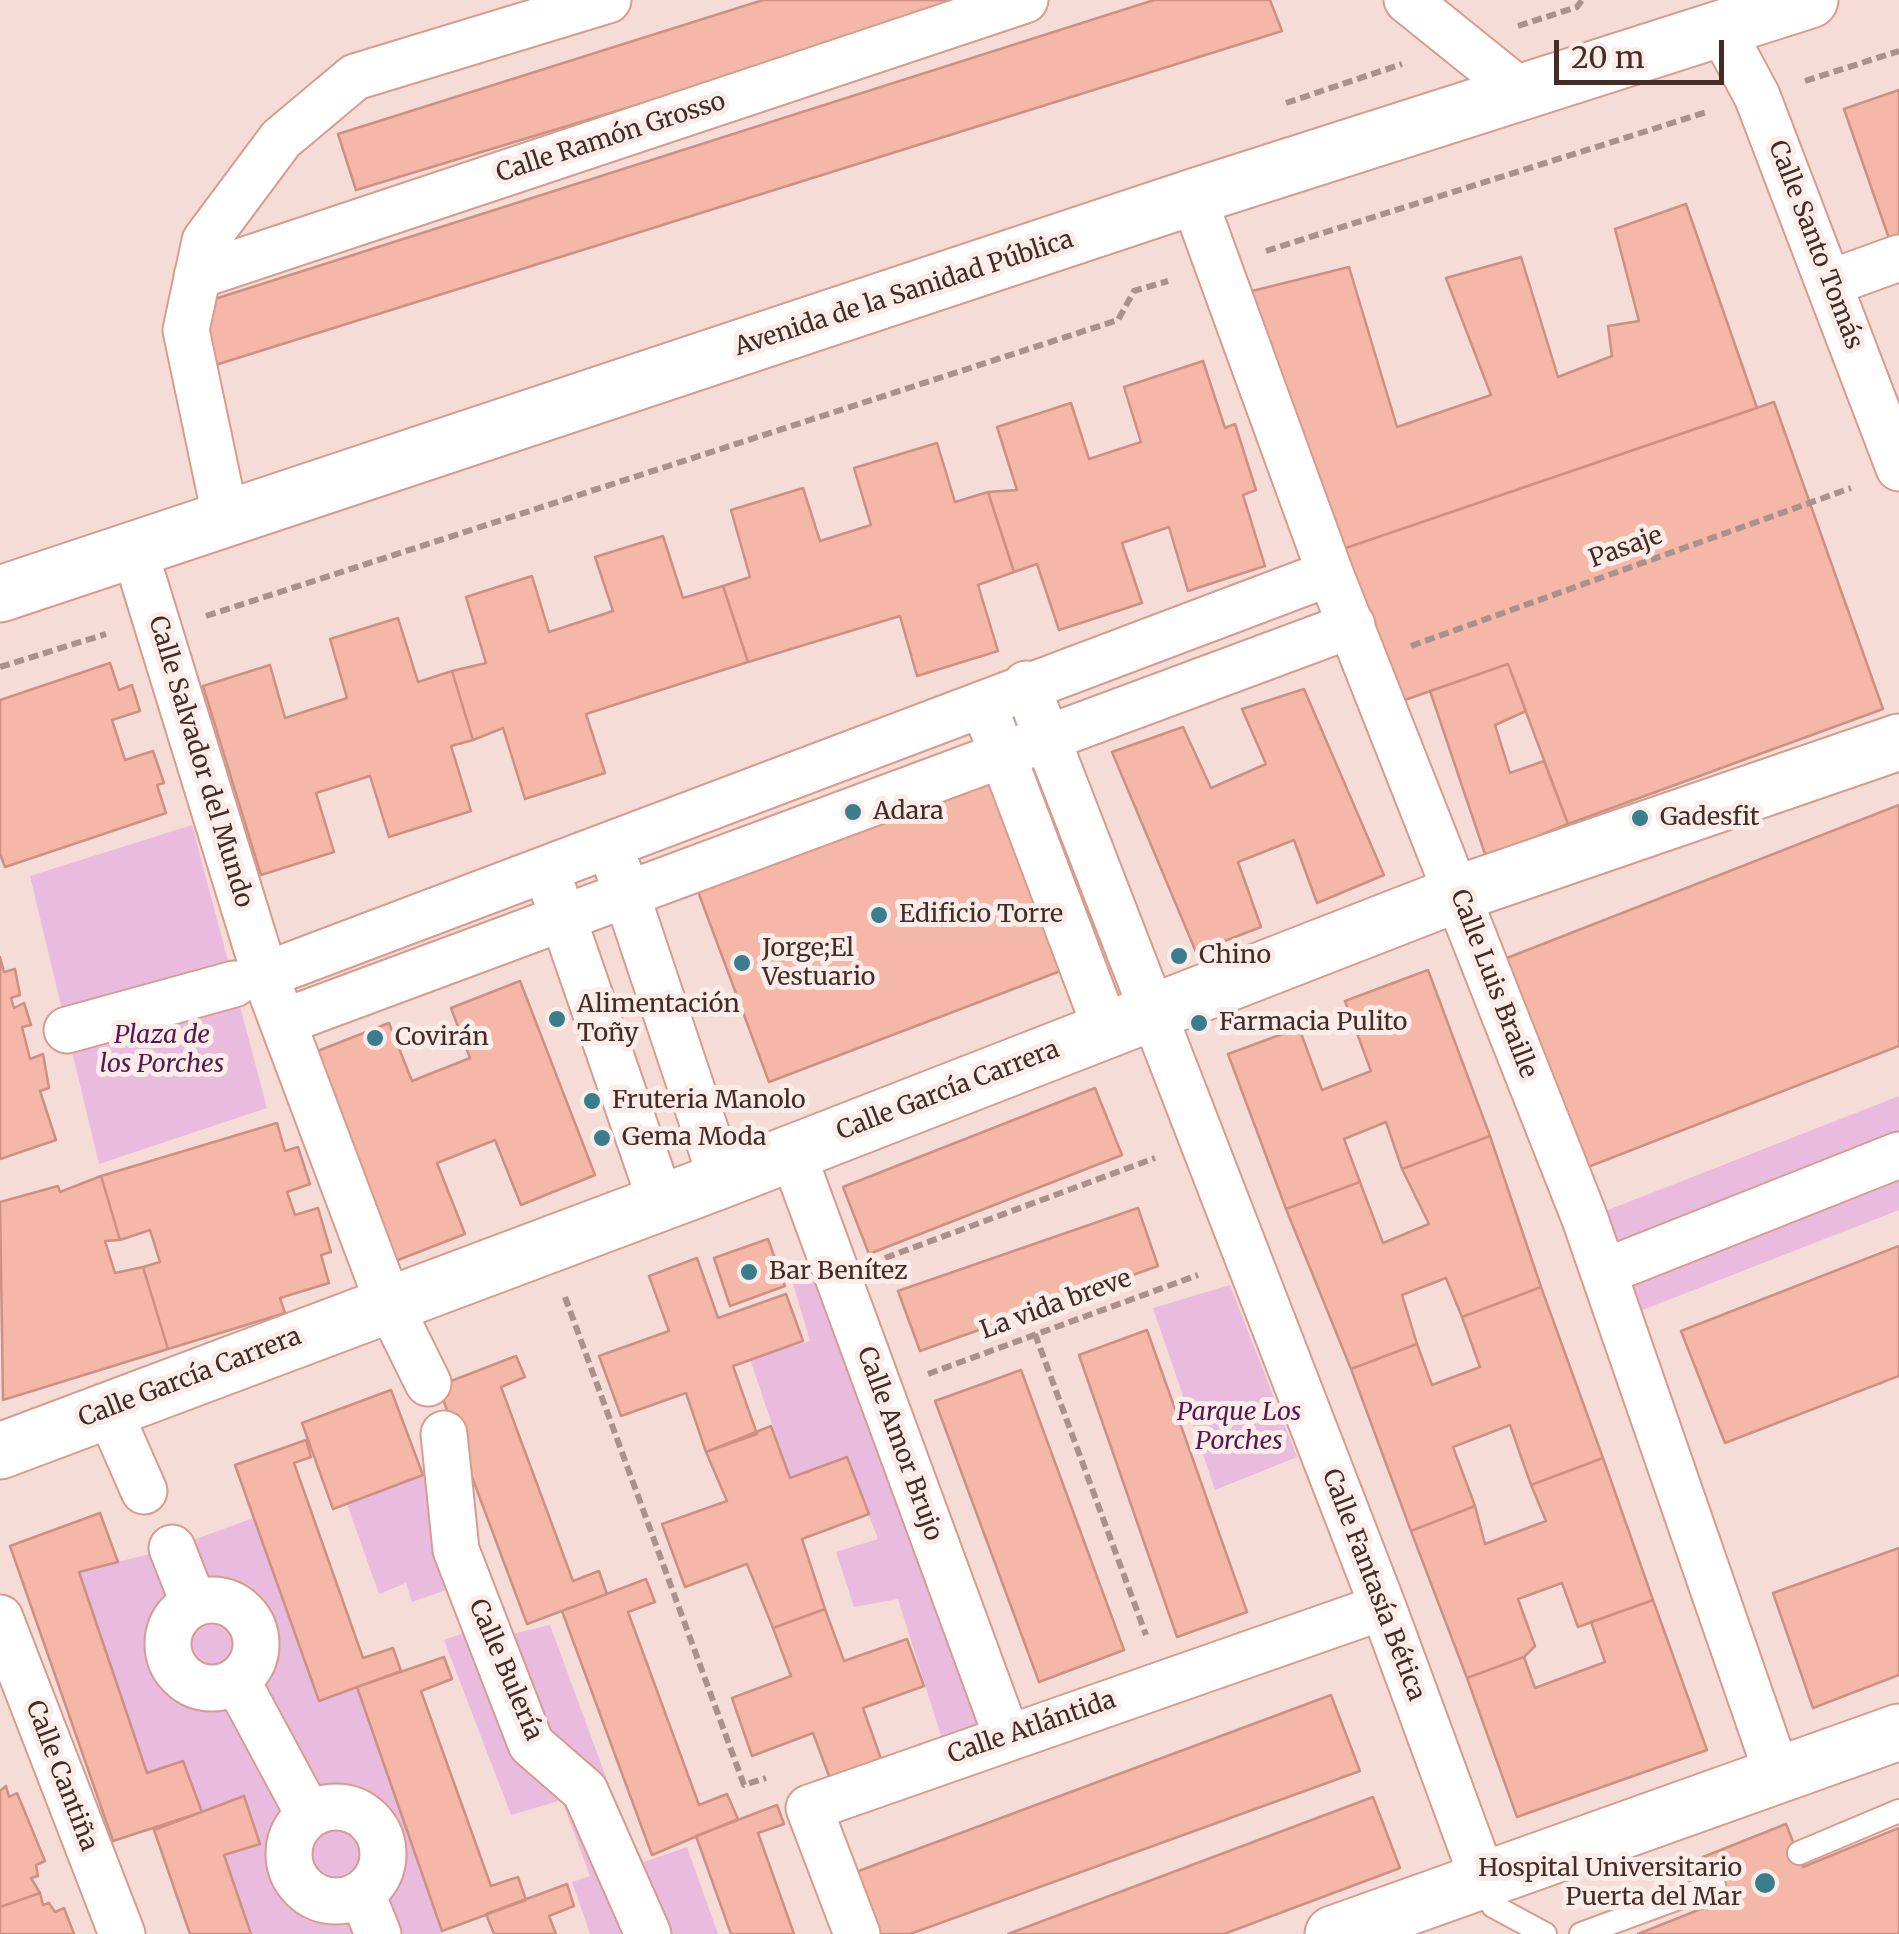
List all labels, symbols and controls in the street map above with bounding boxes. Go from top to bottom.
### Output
scale bar [1559,20,1729,82]
text: 20 m [1571,38,1644,76]
street label: Calle Ramón Grosso [493,87,729,189]
street label: Calle Santo Tomás [1761,137,1869,353]
street label: Avenida de la Sanidad Pública [731,225,1077,363]
street label: Pasaje [1585,521,1667,575]
street label: Calle Salvador del Mundo [141,613,259,911]
place label: Adara [873,797,944,827]
marker: Adara [842,801,864,823]
place label: Gadesfit [1660,803,1760,833]
marker: Gadesfit [1629,807,1651,829]
street label: Calle Luis Braille [1443,886,1543,1082]
place label: Edificio Torre [899,900,1063,930]
marker: Edificio Torre [868,904,890,926]
place label: Jorge;El Vestuario [762,934,875,993]
place label: Chino [1199,941,1271,971]
marker: Chino [1168,945,1190,967]
marker: Jorge;El Vestuario [731,952,753,974]
place label: Alimentación Toñy [577,990,740,1049]
marker: Alimentación Toñy [546,1008,568,1030]
place label: Farmacia Pulito [1219,1008,1407,1038]
marker: Farmacia Pulito [1188,1012,1210,1034]
park label: Plaza de los Porches [100,1021,224,1080]
place label: Covirán [395,1023,489,1053]
marker: Covirán [364,1027,386,1049]
street label: Calle García Carrera [833,1035,1063,1147]
place label: Fruteria Manolo [612,1086,806,1116]
marker: Fruteria Manolo [581,1090,603,1112]
place label: Gema Moda [622,1123,766,1153]
marker: Gema Moda [591,1127,613,1149]
place label: Bar Benítez [769,1257,908,1287]
marker: Bar Benítez [738,1261,760,1283]
street label: La vida breve [976,1264,1136,1346]
street label: Calle García Carrera [75,1322,305,1434]
street label: Calle Amor Brujo [850,1343,948,1545]
park label: Parque Los Porches [1177,1398,1301,1457]
street label: Calle Fantasía Bética [1315,1465,1431,1705]
street label: Calle Bulería [462,1595,548,1745]
street label: Calle Atlántida [944,1685,1120,1771]
street label: Calle Cantiña [19,1697,103,1855]
place label: Hospital Universitario Puerta del Mar [1478,1854,1742,1913]
marker: Hospital Universitario Puerta del Mar [1752,1870,1778,1896]

